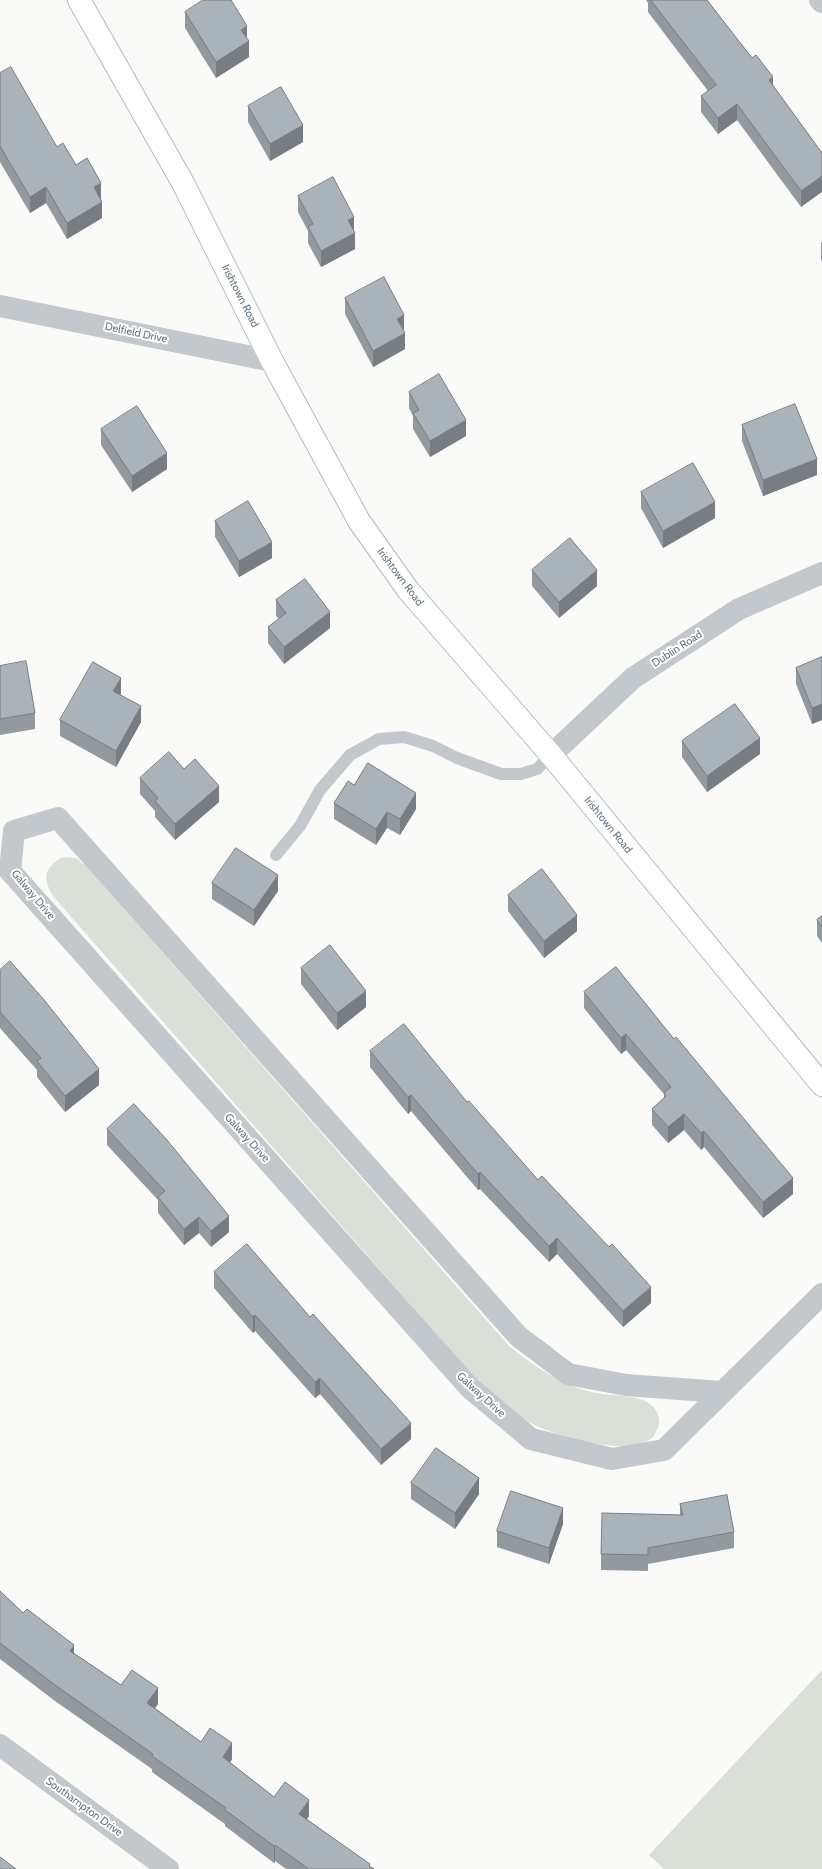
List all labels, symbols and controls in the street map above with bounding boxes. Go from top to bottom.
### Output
street label: Irishtown Road [218,262,262,330]
street label: Delfield Drive [104,320,168,346]
street label: Irishtown Road [374,545,426,609]
street label: Dublin Road [649,628,705,670]
street label: Irishtown Road [581,794,635,856]
street label: Galway Drive [8,867,58,923]
street label: Galway Drive [222,1111,272,1165]
street label: Galway Drive [454,1370,508,1420]
street label: Southampton Drive [43,1775,125,1839]

